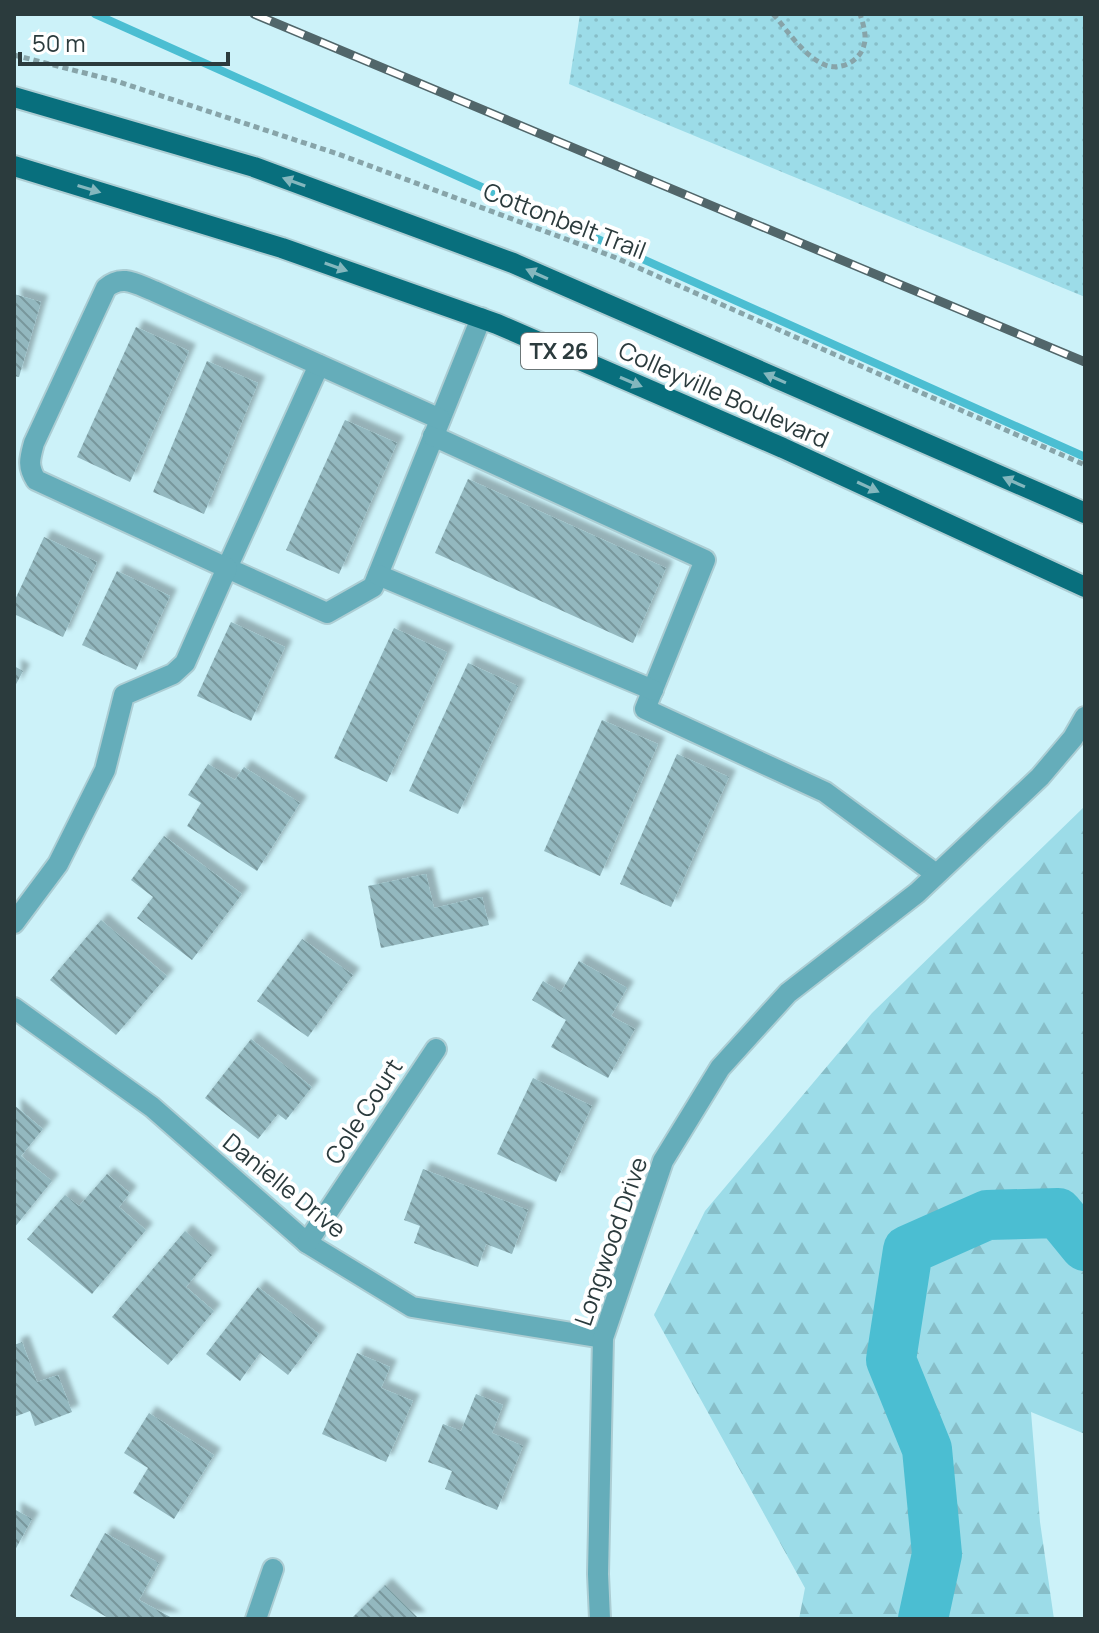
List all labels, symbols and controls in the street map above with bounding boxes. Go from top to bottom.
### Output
scale bar [20,16,228,66]
text: 50 m [32,26,86,59]
street label: Cottonbelt Trail [479,174,651,266]
one-way arrow [282,175,306,188]
one-way arrow [77,183,101,196]
one-way arrow [325,262,349,274]
one-way arrow [525,267,549,280]
road number: TX 26 [521,333,597,369]
street label: Colleyville Boulevard [614,333,834,455]
one-way arrow [763,371,787,385]
one-way arrow [619,375,642,388]
one-way arrow [1002,476,1025,489]
one-way arrow [857,480,880,494]
street label: Cole Court [317,1052,409,1170]
street label: Danielle Drive [217,1125,353,1245]
street label: Longwood Drive [566,1152,654,1330]

